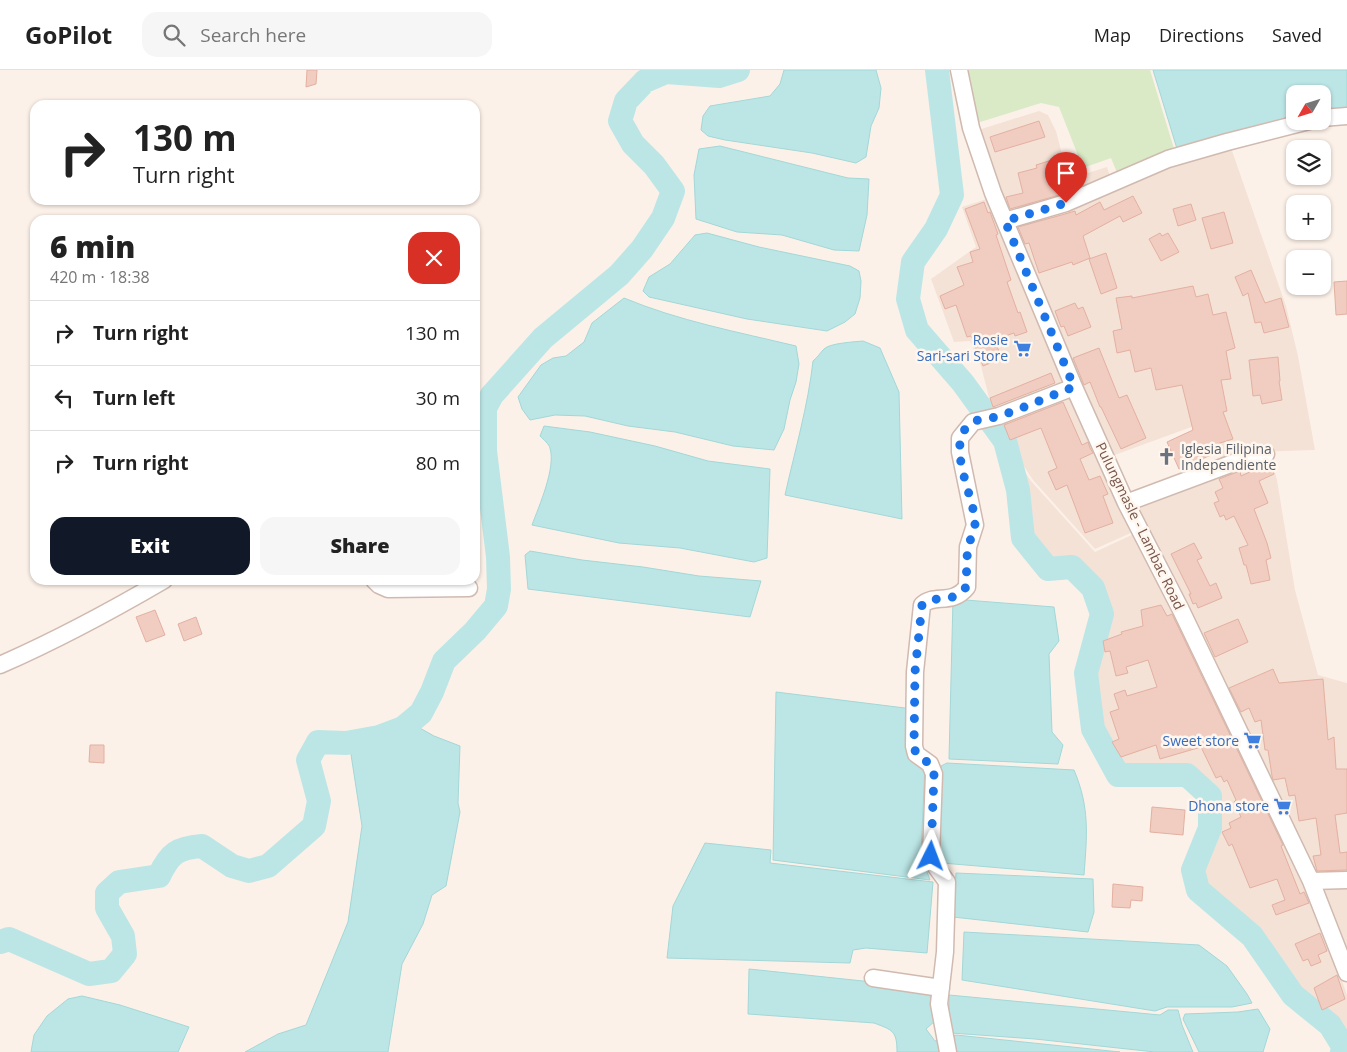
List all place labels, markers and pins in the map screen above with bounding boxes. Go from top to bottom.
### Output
pin [1045,152,1087,203]
place label: Rosie Sari-sari Store [917,330,1008,365]
supermarket icon: Rosie Sari-sari Store [1012,338,1032,358]
place label: Iglesia Filipina Independiente [1181,439,1276,474]
church icon: Iglesia Filipina Independiente [1157,447,1177,467]
place label: Sweet store [1162,731,1239,750]
supermarket icon: Sweet store [1243,731,1263,751]
place label: Dhona store [1188,796,1269,815]
supermarket icon: Dhona store [1273,796,1293,816]

